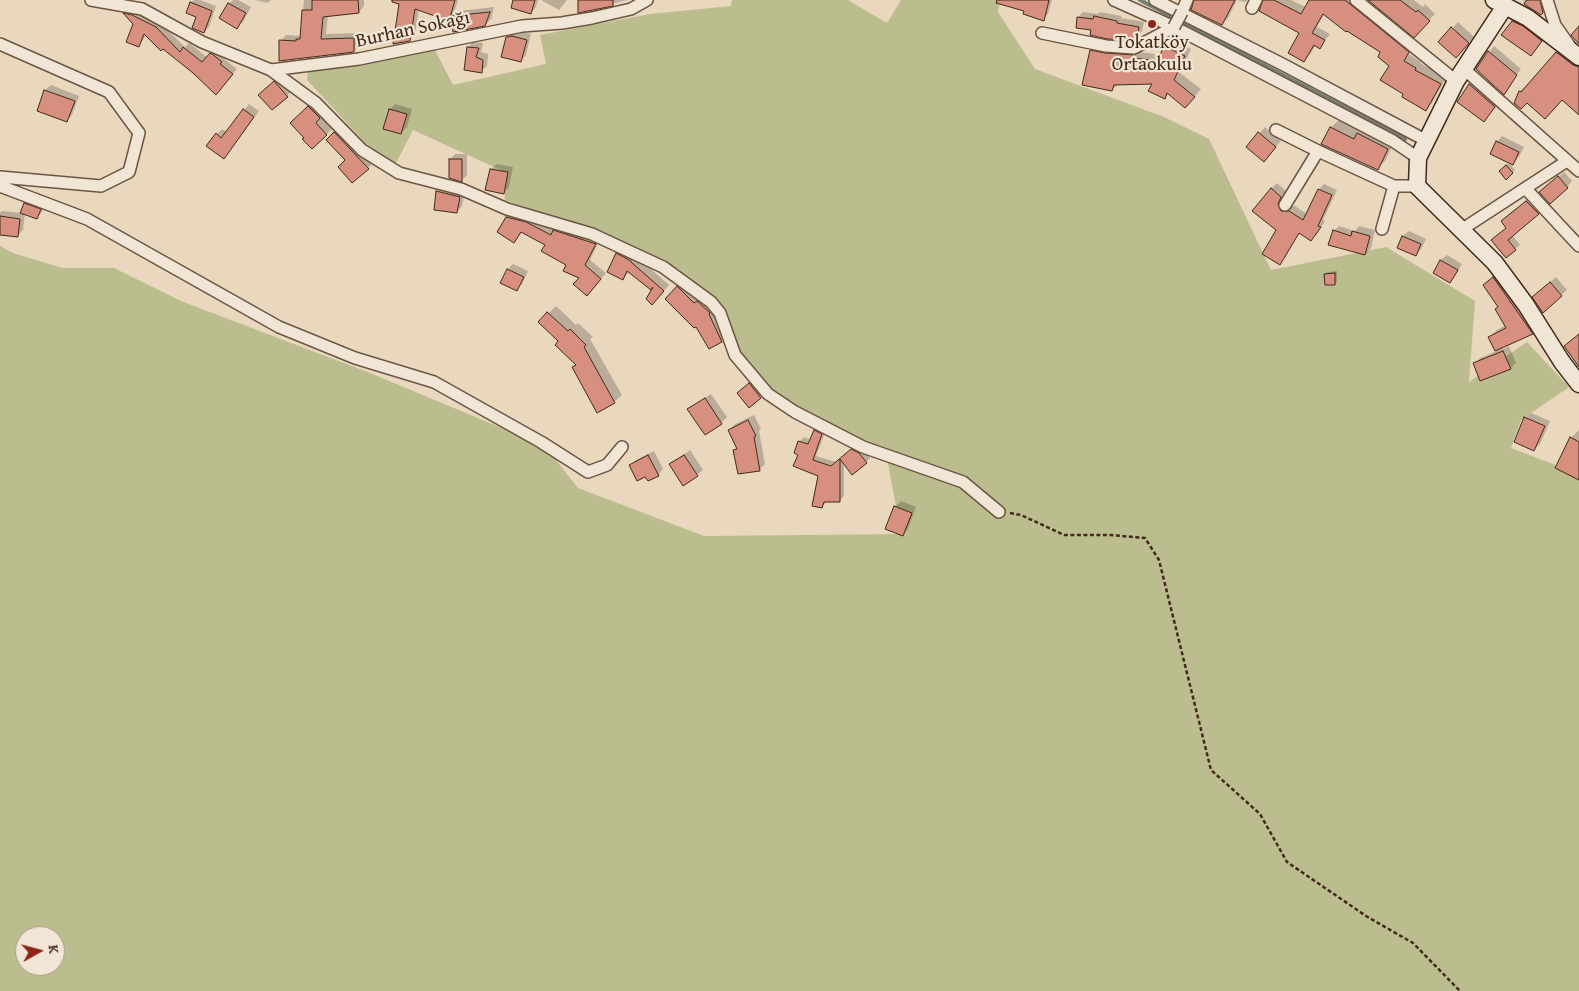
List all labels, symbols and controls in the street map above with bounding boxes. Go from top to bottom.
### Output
street label: Burhan Sokağı [354,7,472,53]
marker: Tokatköy Ortaokulu [1146,18,1158,30]
place label: Tokatköy Ortaokulu [1112,32,1192,76]
north arrow [15,926,65,976]
text: K [43,944,64,955]

